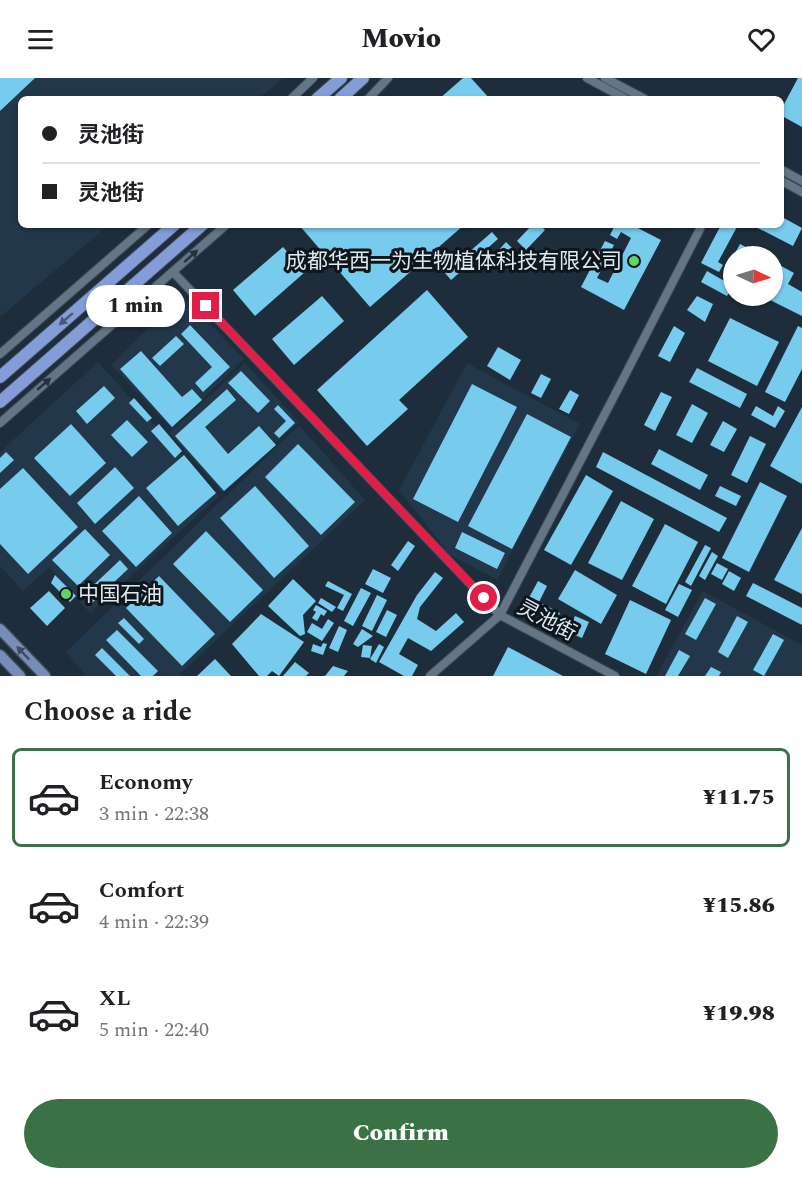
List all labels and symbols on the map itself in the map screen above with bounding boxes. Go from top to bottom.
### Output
place label: 成都华西一为生物植体科技有限公司 [286,246,622,278]
north arrow [723,246,783,306]
one-way arrow [183,250,198,263]
marker: 成都华西一为生物植体科技有限公司 [627,254,641,268]
callout: 1 min [86,285,185,327]
route end [192,292,219,319]
one-way arrow [59,312,74,326]
one-way arrow [36,378,51,391]
place label: 中国石油 [78,579,162,611]
route start [470,584,497,611]
marker: 中国石油 [59,587,73,601]
street label: 灵池街 [511,592,582,650]
one-way arrow [16,646,30,660]

